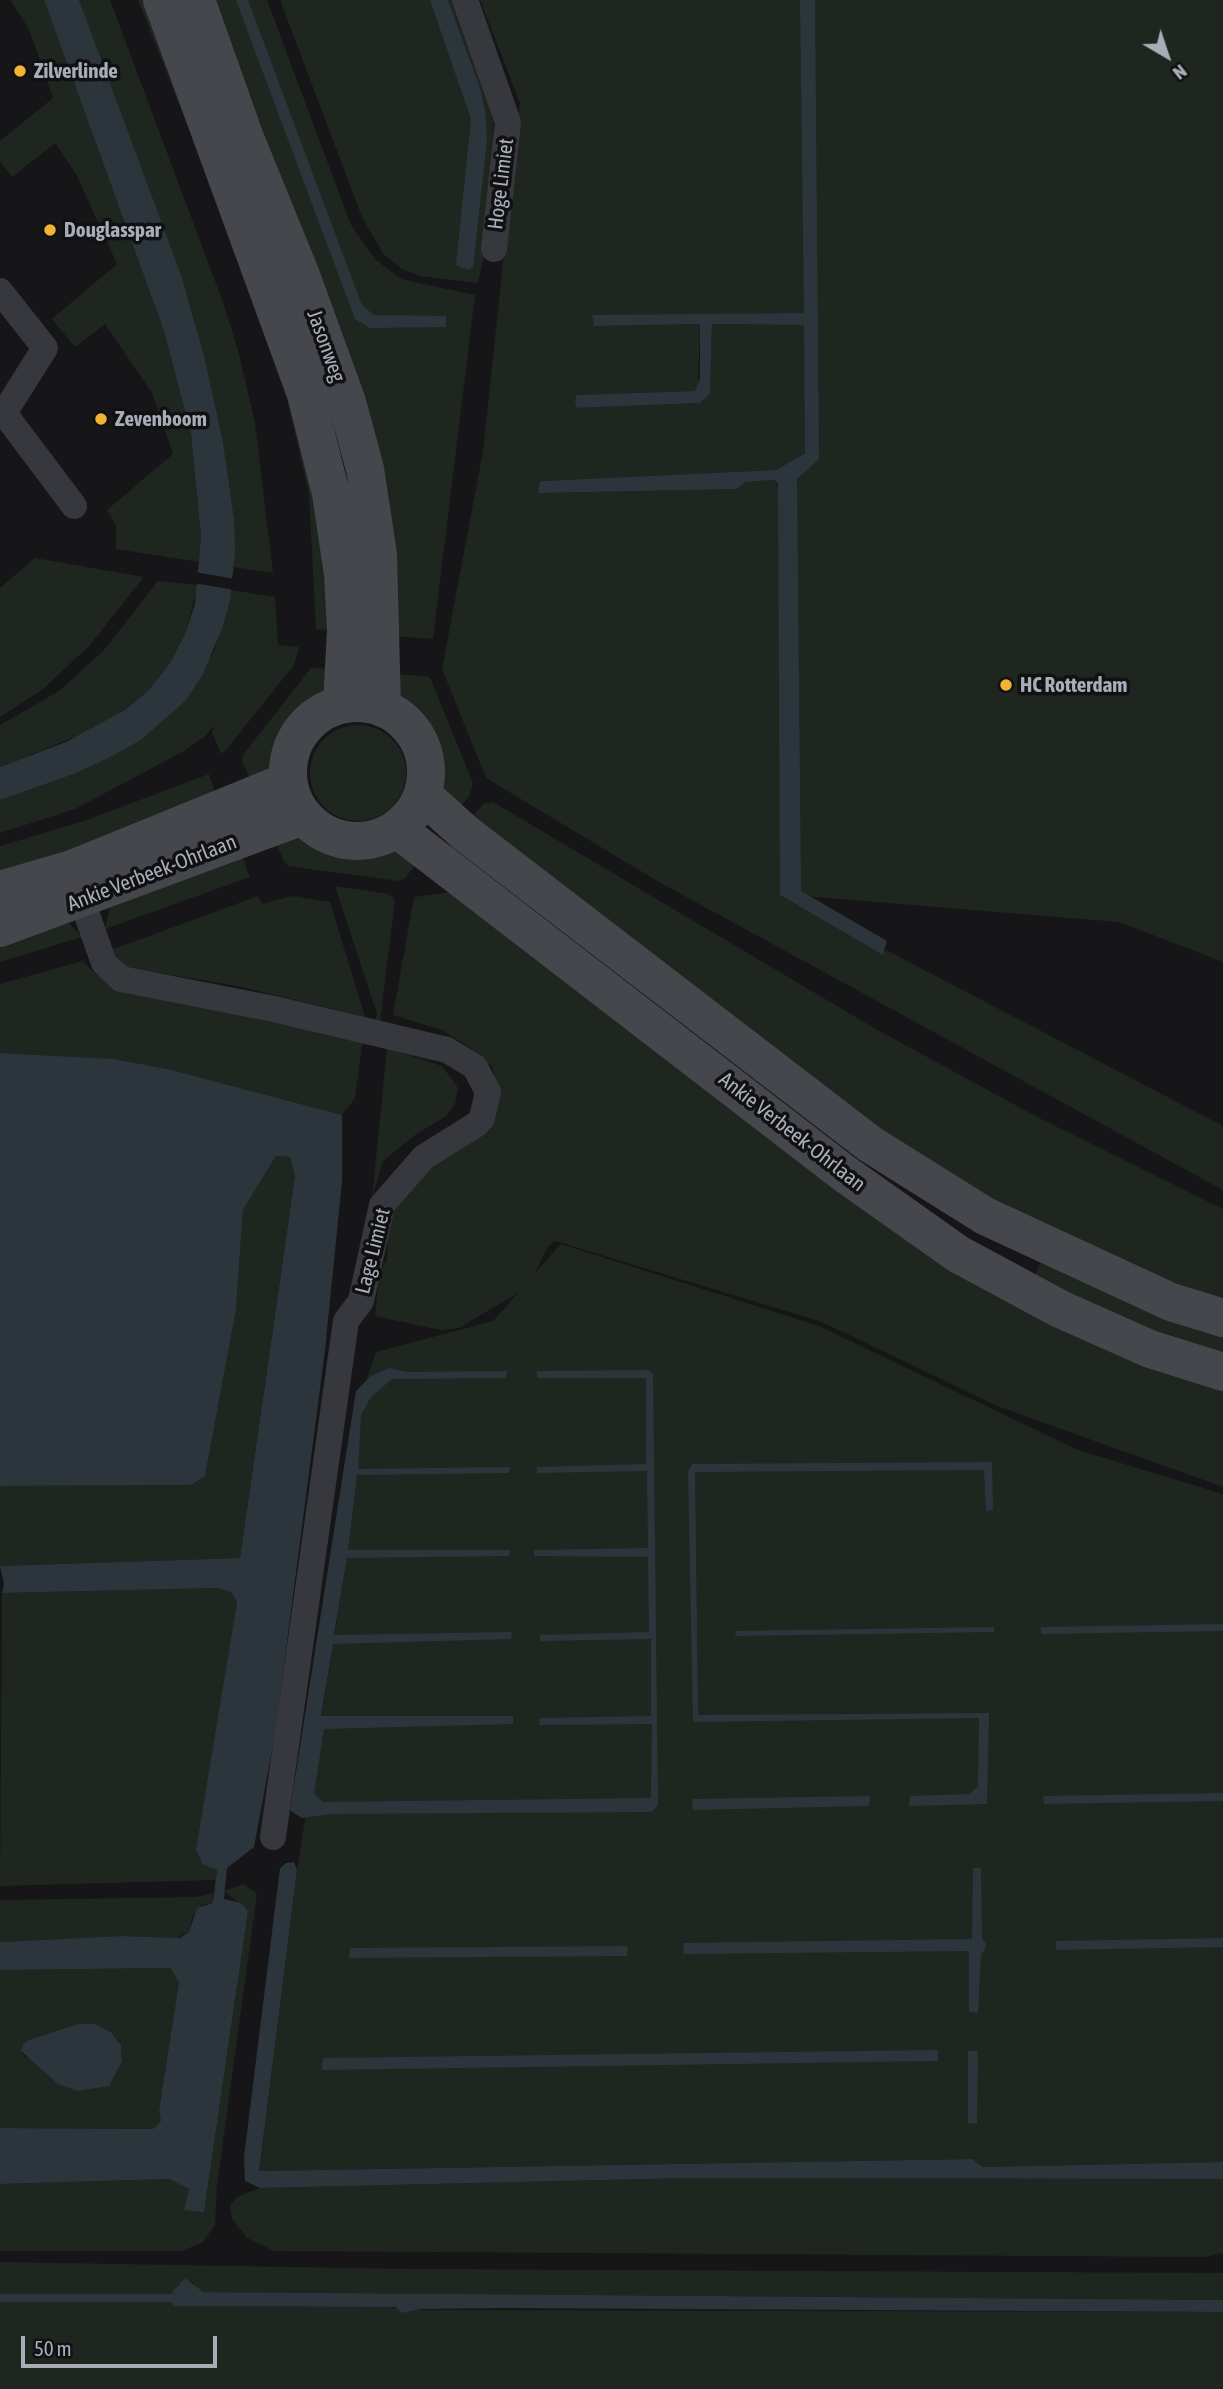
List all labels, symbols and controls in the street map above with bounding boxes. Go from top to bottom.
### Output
north arrow [1132,21,1202,91]
place label: Zilverlinde [34,58,118,84]
text: N [1169,60,1191,84]
marker: Zilverlinde [12,63,28,79]
street label: Hoge Limiet [483,137,519,231]
place label: Douglasspar [64,217,161,243]
marker: Douglasspar [42,222,58,238]
street label: Jasonweg [301,307,351,385]
place label: Zevenboom [115,406,207,432]
marker: Zevenboom [93,411,109,427]
place label: HC Rotterdam [1020,672,1127,698]
marker: HC Rotterdam [998,677,1014,693]
street label: Ankie Verbeek-Ohrlaan [64,829,240,917]
street label: Ankie Verbeek-Ohrlaan [714,1067,870,1197]
street label: Lage Limiet [350,1206,396,1296]
scale bar [24,2322,220,2366]
text: 50 m [34,2336,72,2360]

